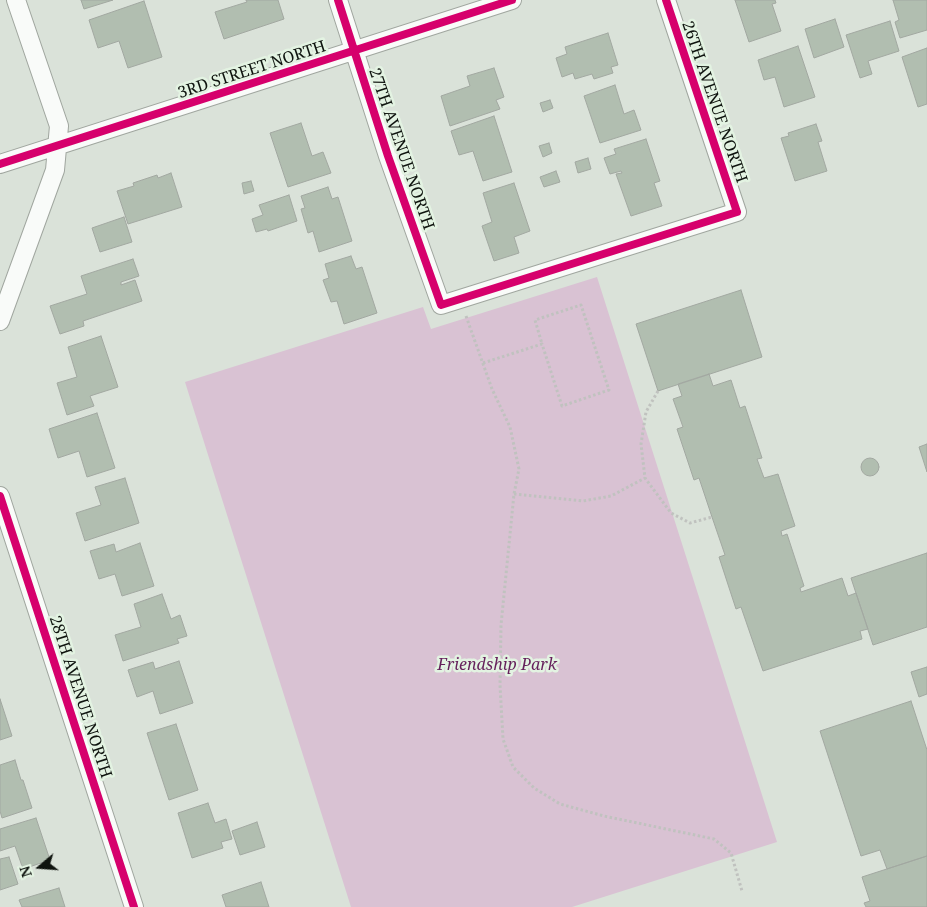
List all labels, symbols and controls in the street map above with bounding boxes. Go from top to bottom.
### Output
street label: 26TH AVENUE NORTH [677,19,751,185]
street label: 3RD STREET NORTH [176,37,328,103]
street label: 27TH AVENUE NORTH [364,66,438,232]
street label: 28TH AVENUE NORTH [45,613,115,781]
park label: Friendship Park [437,655,557,675]
north arrow [15,842,65,892]
text: N [15,864,36,880]

